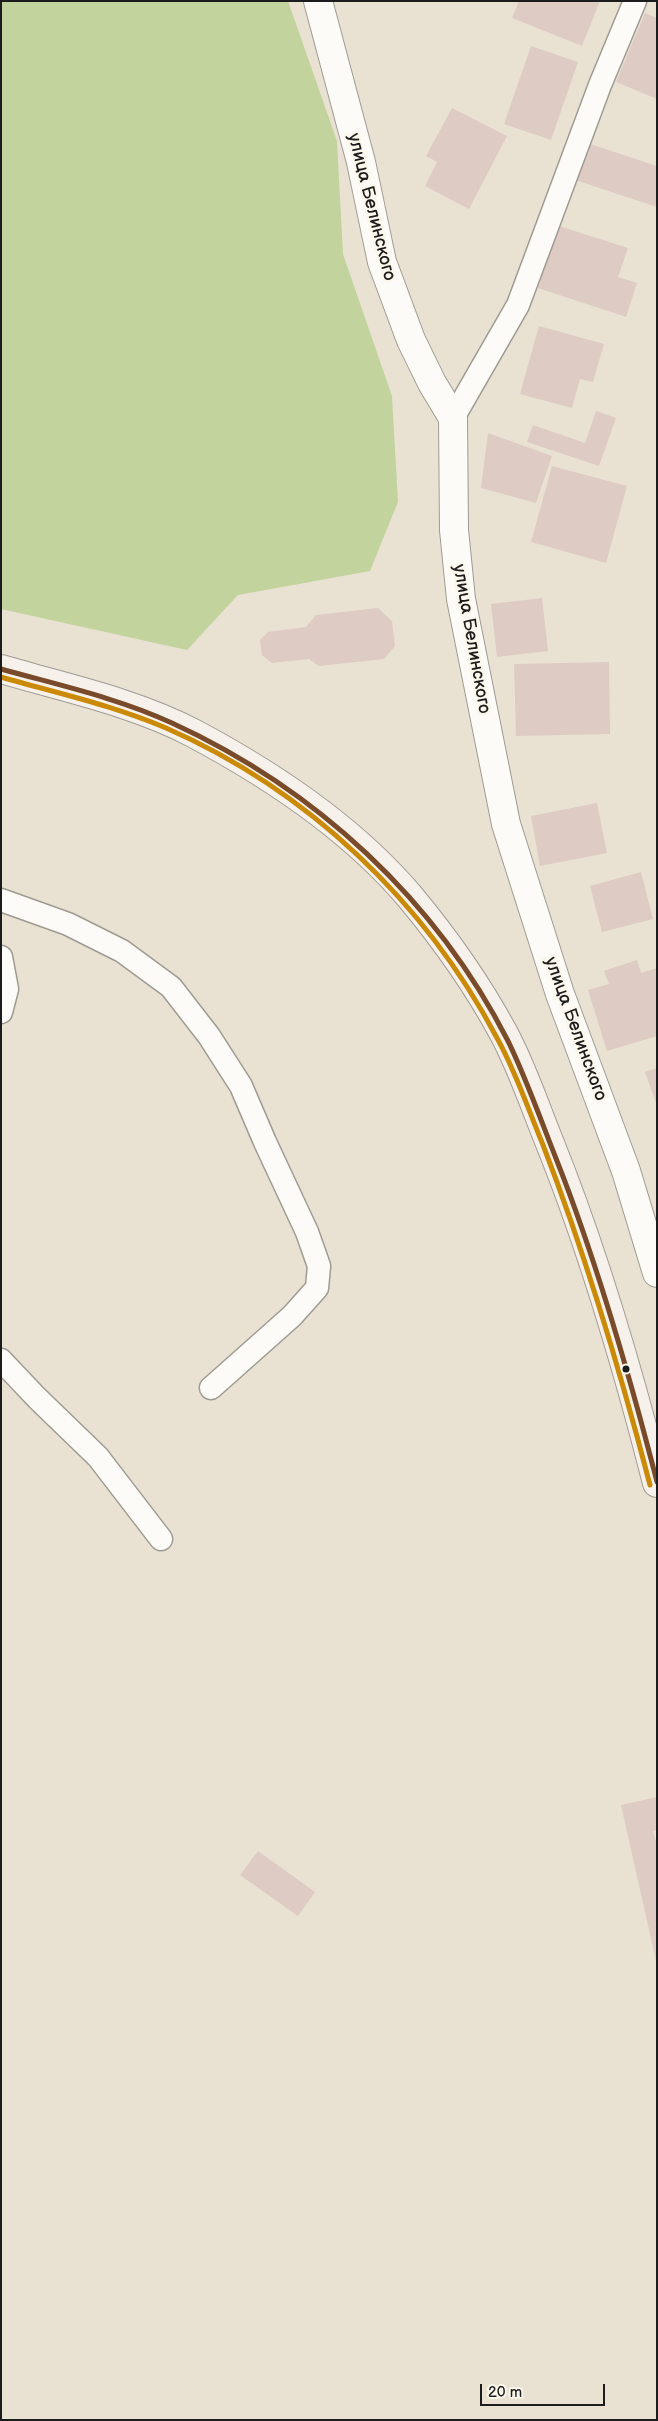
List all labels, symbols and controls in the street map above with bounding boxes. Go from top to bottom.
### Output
street label: улица Белинского [342,131,400,283]
street label: улица Белинского [447,563,495,715]
street label: улица Белинского [539,954,611,1104]
unlabelled marker [621,1364,631,1374]
scale bar [483,2374,608,2406]
text: 20 m [488,2383,522,2402]

